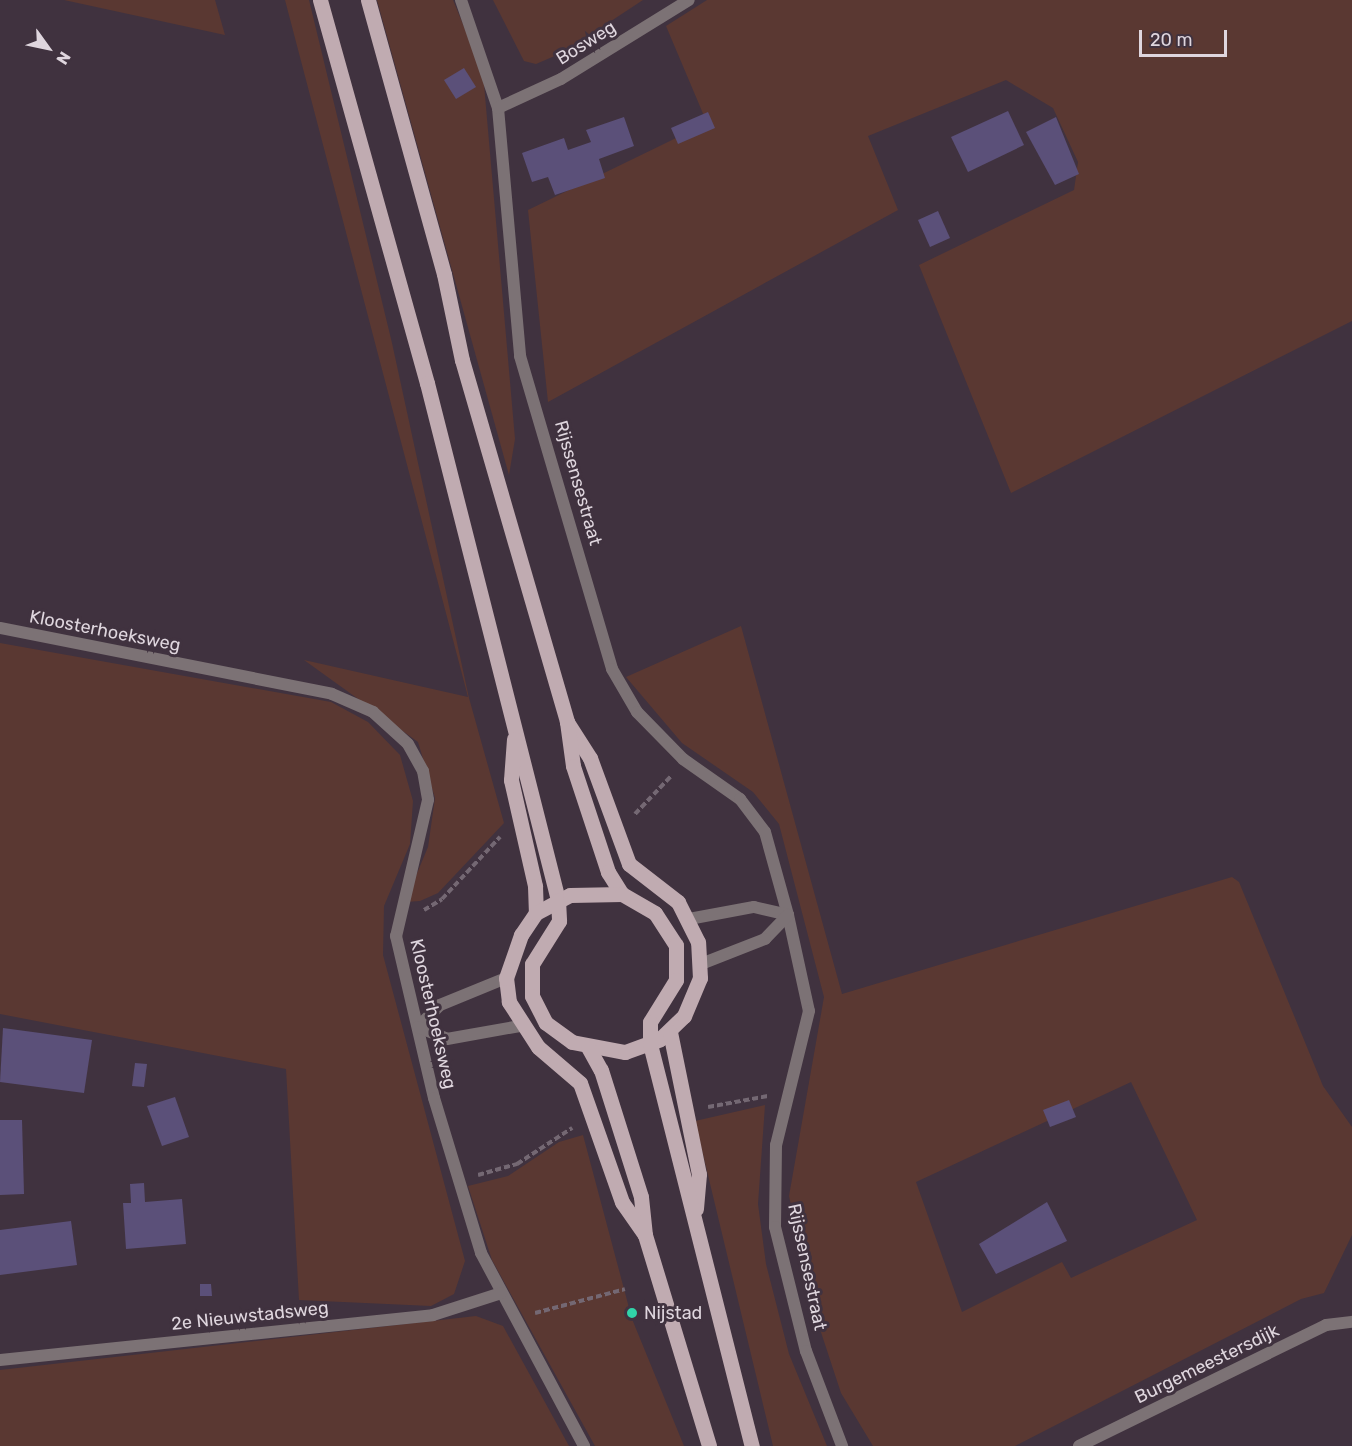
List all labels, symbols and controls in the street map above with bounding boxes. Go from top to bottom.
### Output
street label: Bosweg [552,16,620,70]
north arrow [18,18,78,78]
scale bar [1142,18,1230,56]
text: 20 m [1150,29,1192,51]
text: N [52,48,75,68]
street label: Rijssensestraat [550,418,606,548]
street label: Kloosterhoeksweg [28,606,182,656]
street label: Kloosterhoeksweg [405,937,461,1091]
street label: Rijssensestraat [783,1202,831,1332]
street label: 2e Nieuwstadsweg [170,1297,330,1335]
place label: Nijstad [644,1302,702,1324]
marker: Nijstad [625,1306,639,1320]
street label: Burgemeestersdijk [1131,1320,1283,1408]

